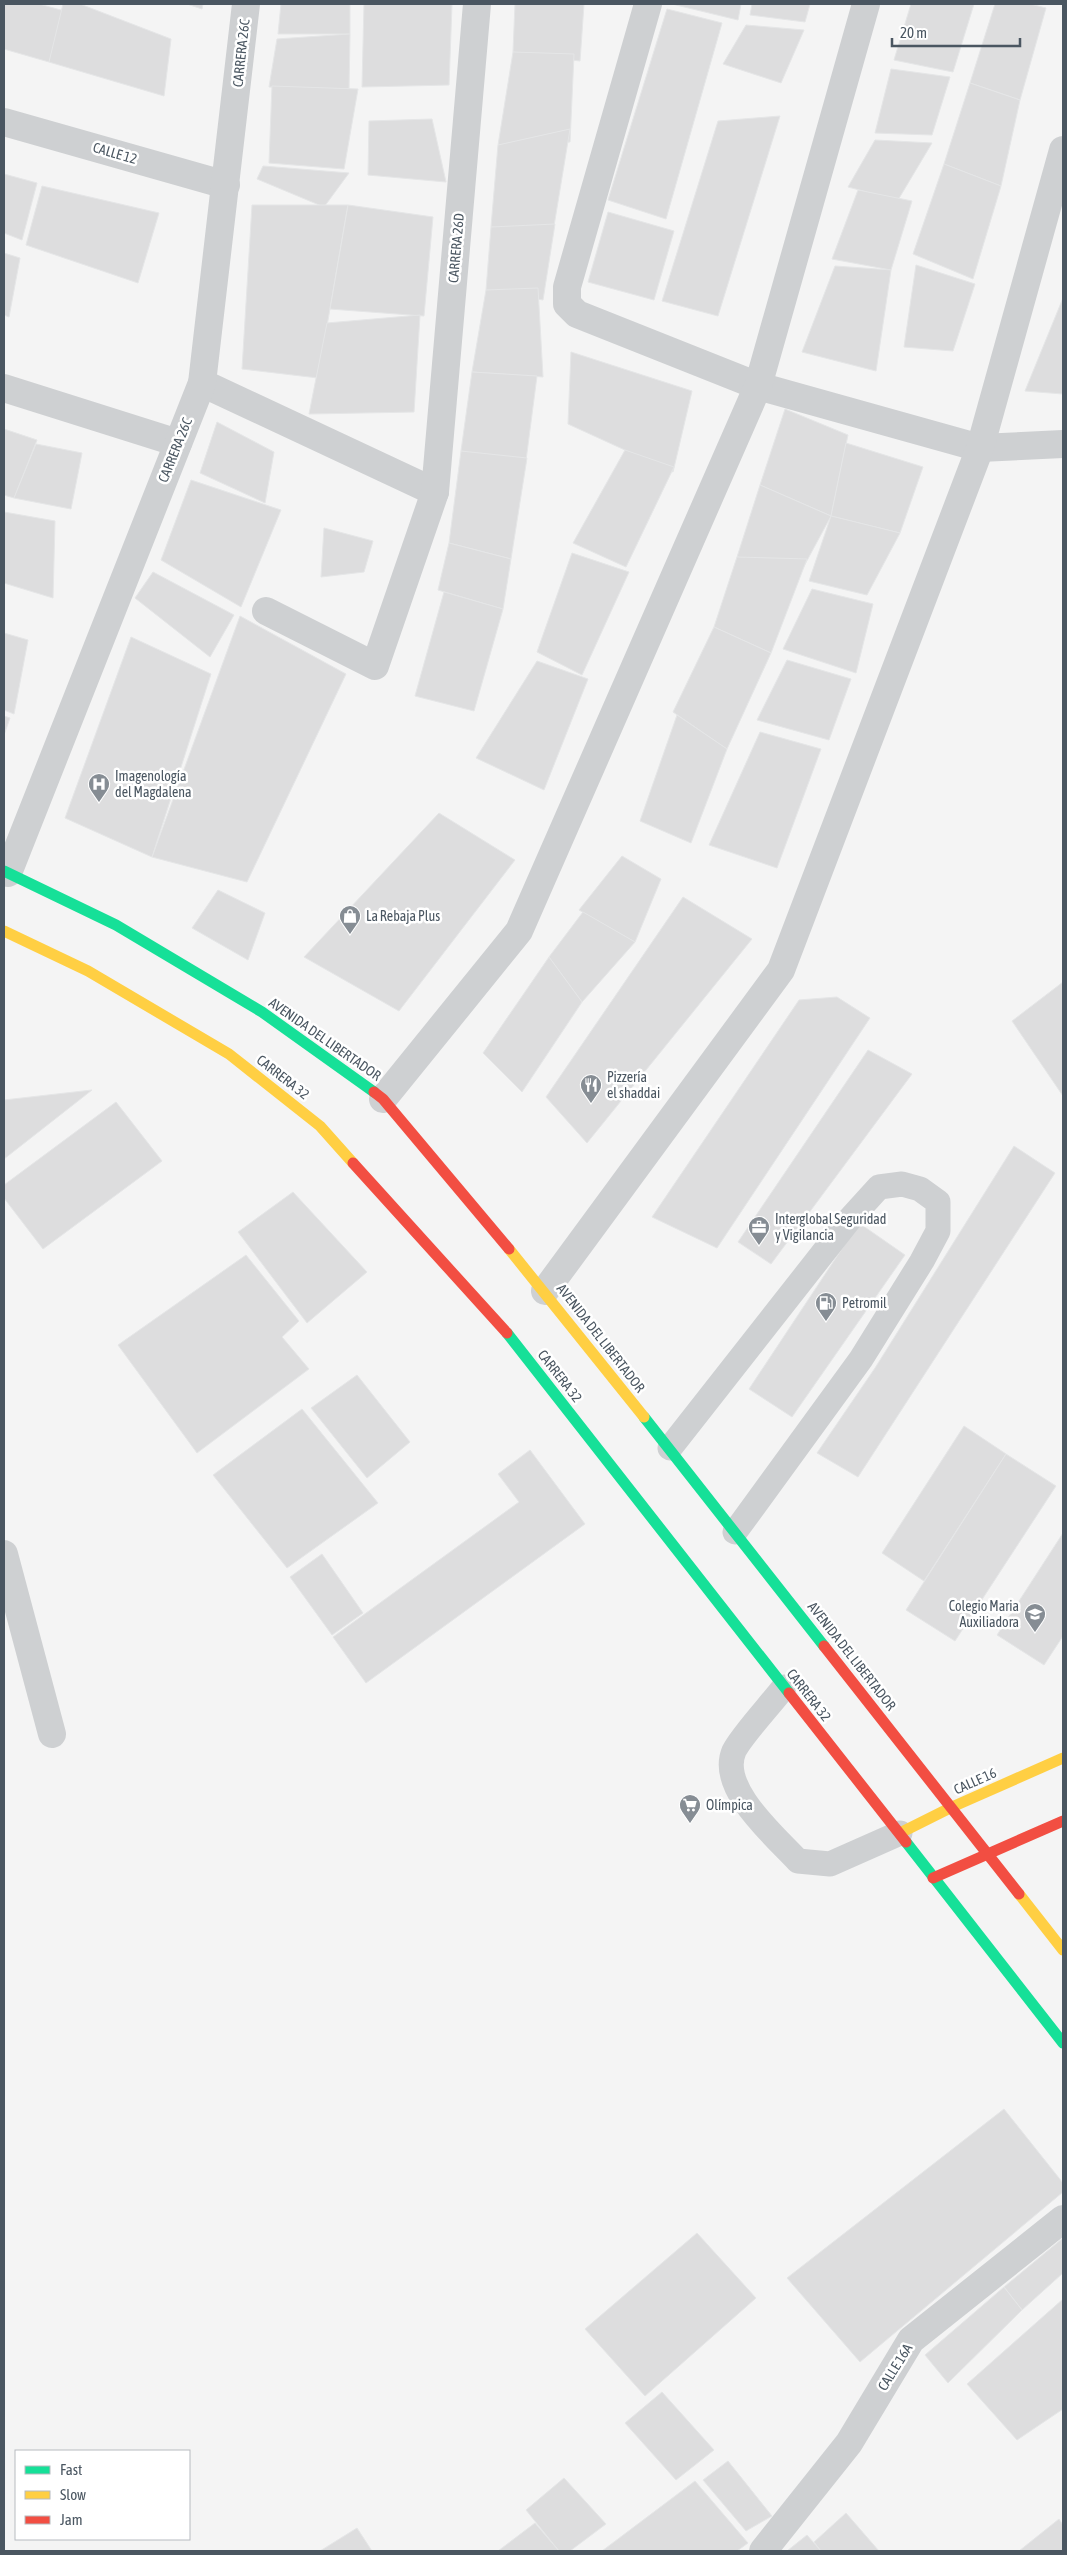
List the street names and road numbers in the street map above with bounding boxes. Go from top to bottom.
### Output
street label: CARRERA 26C [229,17,253,88]
street label: CALLE 12 [91,139,139,167]
street label: CARRERA 26D [445,212,467,284]
street label: CARRERA 26C [155,415,195,485]
street label: AVENIDA DEL LIBERTADOR [266,994,384,1084]
street label: CARRERA 32 [254,1052,312,1102]
street label: AVENIDA DEL LIBERTADOR [554,1281,648,1395]
street label: CARRERA 32 [535,1347,585,1405]
street label: AVENIDA DEL LIBERTADOR [805,1599,899,1713]
street label: CARRERA 32 [784,1666,834,1724]
street label: CALLE 16 [951,1764,999,1797]
street label: CALLE 16A [874,2341,916,2393]

